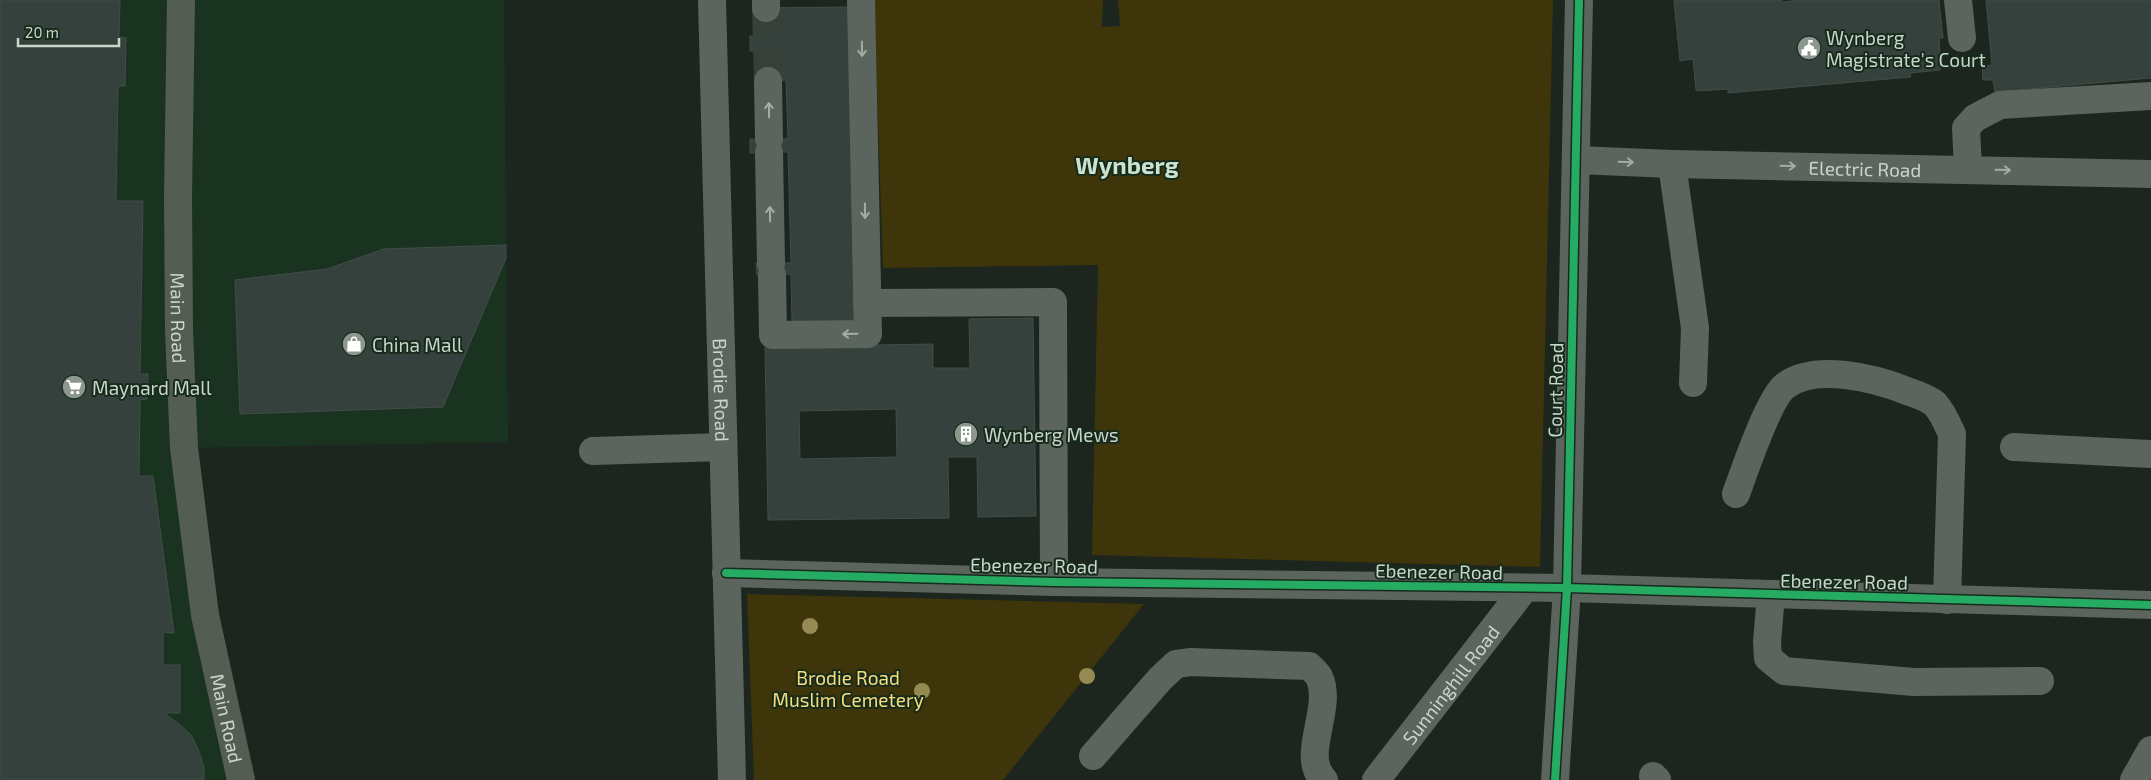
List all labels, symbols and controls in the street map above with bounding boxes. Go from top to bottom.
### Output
scale bar [18,15,119,47]
text: 20 m [25,23,59,41]
place label: Wynberg Magistrate's Court [1826,26,1986,71]
public building icon: Wynberg Magistrate's Court [1796,35,1822,61]
one-way arrow [857,40,867,56]
one-way arrow [764,102,773,118]
district label: Wynberg [1075,150,1179,179]
street label: Electric Road [1808,155,1921,181]
one-way arrow [1617,157,1633,167]
one-way arrow [1780,161,1796,171]
one-way arrow [1994,165,2011,175]
one-way arrow [860,202,870,219]
one-way arrow [766,206,775,222]
street label: Main Road [167,272,192,364]
one-way arrow [842,329,858,339]
shop icon: China Mall [341,331,367,357]
place label: China Mall [372,333,463,356]
street label: Brodie Road [709,338,735,442]
street label: Court Road [1543,342,1567,438]
supermarket icon: Maynard Mall [61,374,87,400]
place label: Maynard Mall [92,376,212,399]
building icon: Wynberg Mews [953,421,979,447]
place label: Wynberg Mews [984,423,1119,446]
street label: Ebenezer Road [970,552,1098,578]
street label: Ebenezer Road [1375,558,1503,584]
street label: Ebenezer Road [1780,568,1908,594]
street label: Sunninghill Road [1397,620,1504,749]
park label: Brodie Road Muslim Cemetery [772,666,924,711]
street label: Main Road [207,671,248,765]

